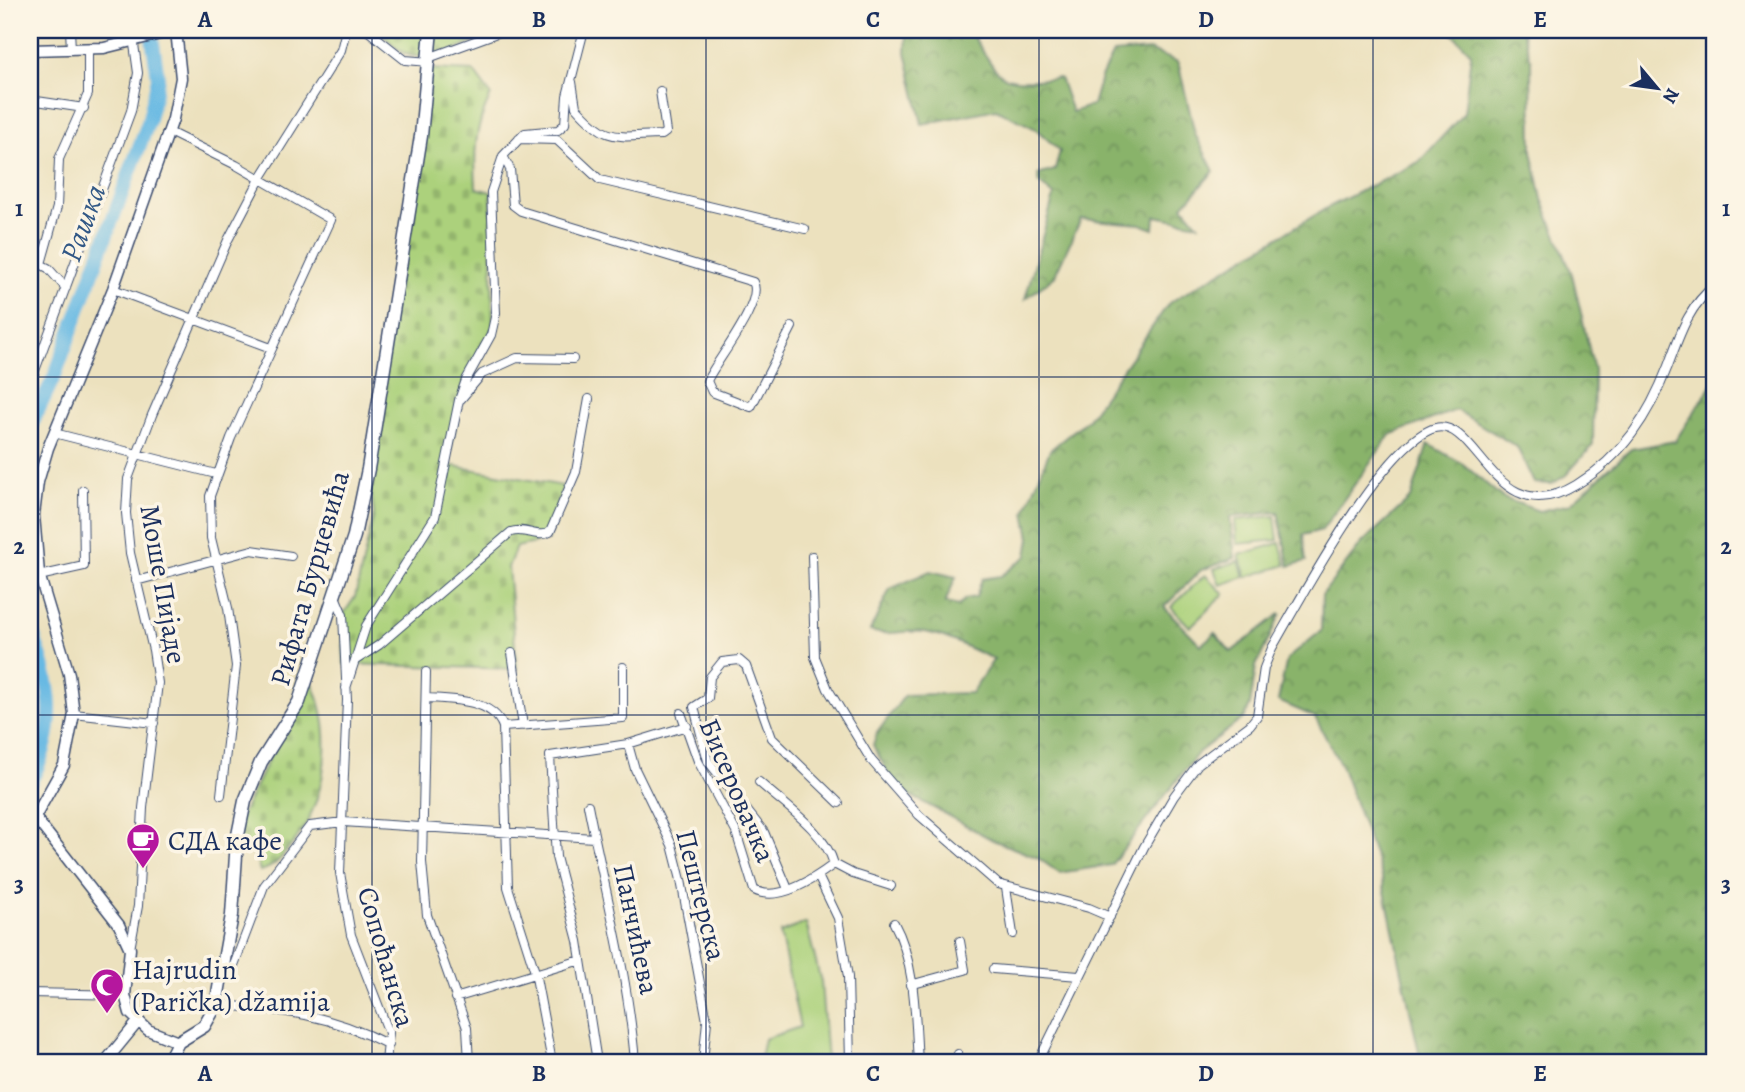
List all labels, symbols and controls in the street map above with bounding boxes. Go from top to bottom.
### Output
text: A [197,4,213,35]
text: B [532,4,546,35]
text: C [866,4,880,35]
text: D [1198,4,1214,35]
text: E [1533,4,1547,35]
north arrow [1622,52,1692,122]
text: N [1656,83,1686,108]
water label: Рашка [51,179,115,267]
text: 1 [15,193,23,224]
text: 1 [1722,193,1730,224]
street label: Рифата Бурџевића [261,466,359,690]
street label: Моше Пијаде [130,502,196,667]
text: 2 [13,531,25,562]
text: 2 [1720,531,1732,562]
street label: Бисеровачка [690,713,784,868]
cafe icon: СДА кафе [124,821,162,870]
place label: СДА кафе [168,822,282,860]
street label: Пештерска [666,826,736,965]
street label: Панчићева [604,861,668,998]
text: 3 [14,869,24,900]
text: 3 [1721,869,1731,900]
street label: Сопоћанска [348,883,424,1032]
place label: Hajrudin (Parička) džamija [132,951,330,1021]
mosque icon: Hajrudin (Parička) džamija [88,966,126,1015]
text: A [197,1058,213,1089]
text: B [532,1058,546,1089]
text: C [866,1058,880,1089]
text: D [1198,1058,1214,1089]
text: E [1533,1058,1547,1089]

